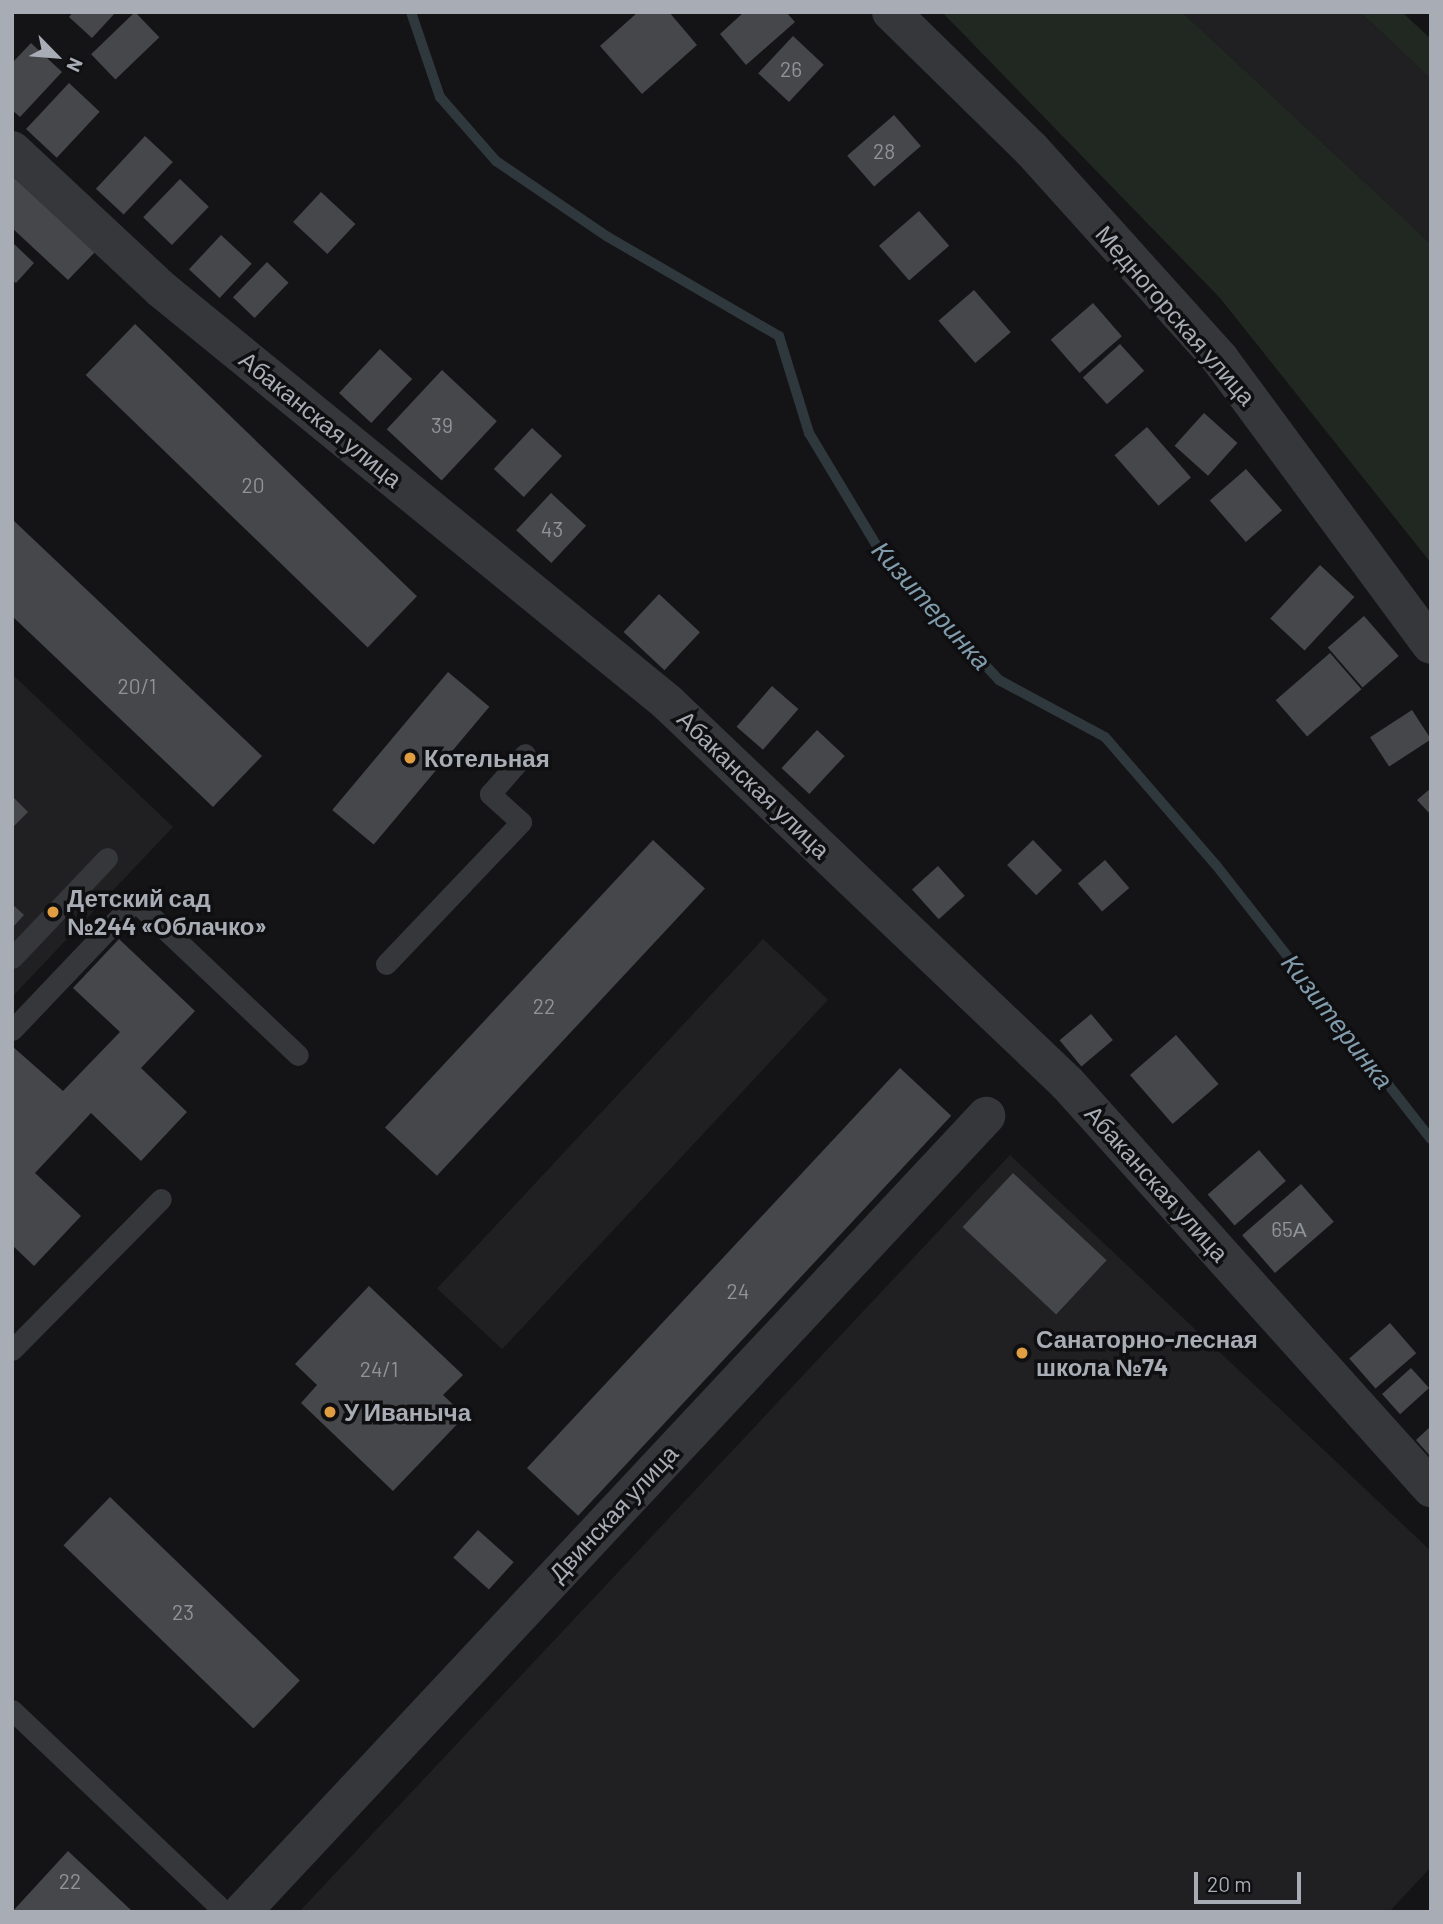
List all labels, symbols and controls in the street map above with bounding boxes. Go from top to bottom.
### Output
north arrow [21,21,91,91]
text: N [62,54,89,76]
house number: 26 [780,56,802,82]
house number: 28 [873,138,895,164]
street label: Медногорская улица [1090,219,1262,411]
street label: Абаканская улица [234,345,408,493]
house number: 39 [431,412,453,438]
house number: 20 [241,472,265,498]
house number: 43 [541,516,563,542]
water label: Кизитеринка [866,534,998,676]
house number: 20/1 [118,673,156,699]
street label: Абаканская улица [672,704,836,864]
place label: Котельная [424,744,550,772]
marker: Котельная [402,750,418,766]
place label: Детский сад №244 «Облачко» [67,884,267,940]
marker: Детский сад №244 «Облачко» [45,904,61,920]
water label: Кизитеринка [1276,947,1400,1095]
house number: 22 [533,993,555,1019]
street label: Абаканская улица [1079,1099,1235,1267]
house number: 65А [1271,1216,1307,1242]
house number: 24 [727,1278,749,1304]
place label: Санаторно-лесная школа №74 [1036,1325,1258,1381]
marker: Санаторно-лесная школа №74 [1014,1345,1030,1361]
house number: 24/1 [360,1356,398,1382]
place label: У Иваныча [344,1398,471,1426]
marker: У Иваныча [322,1404,338,1420]
street label: Двинская улица [543,1439,683,1587]
house number: 23 [172,1599,194,1625]
scale bar [1198,1857,1305,1901]
house number: 22 [59,1868,81,1894]
text: 20 m [1207,1871,1252,1896]

